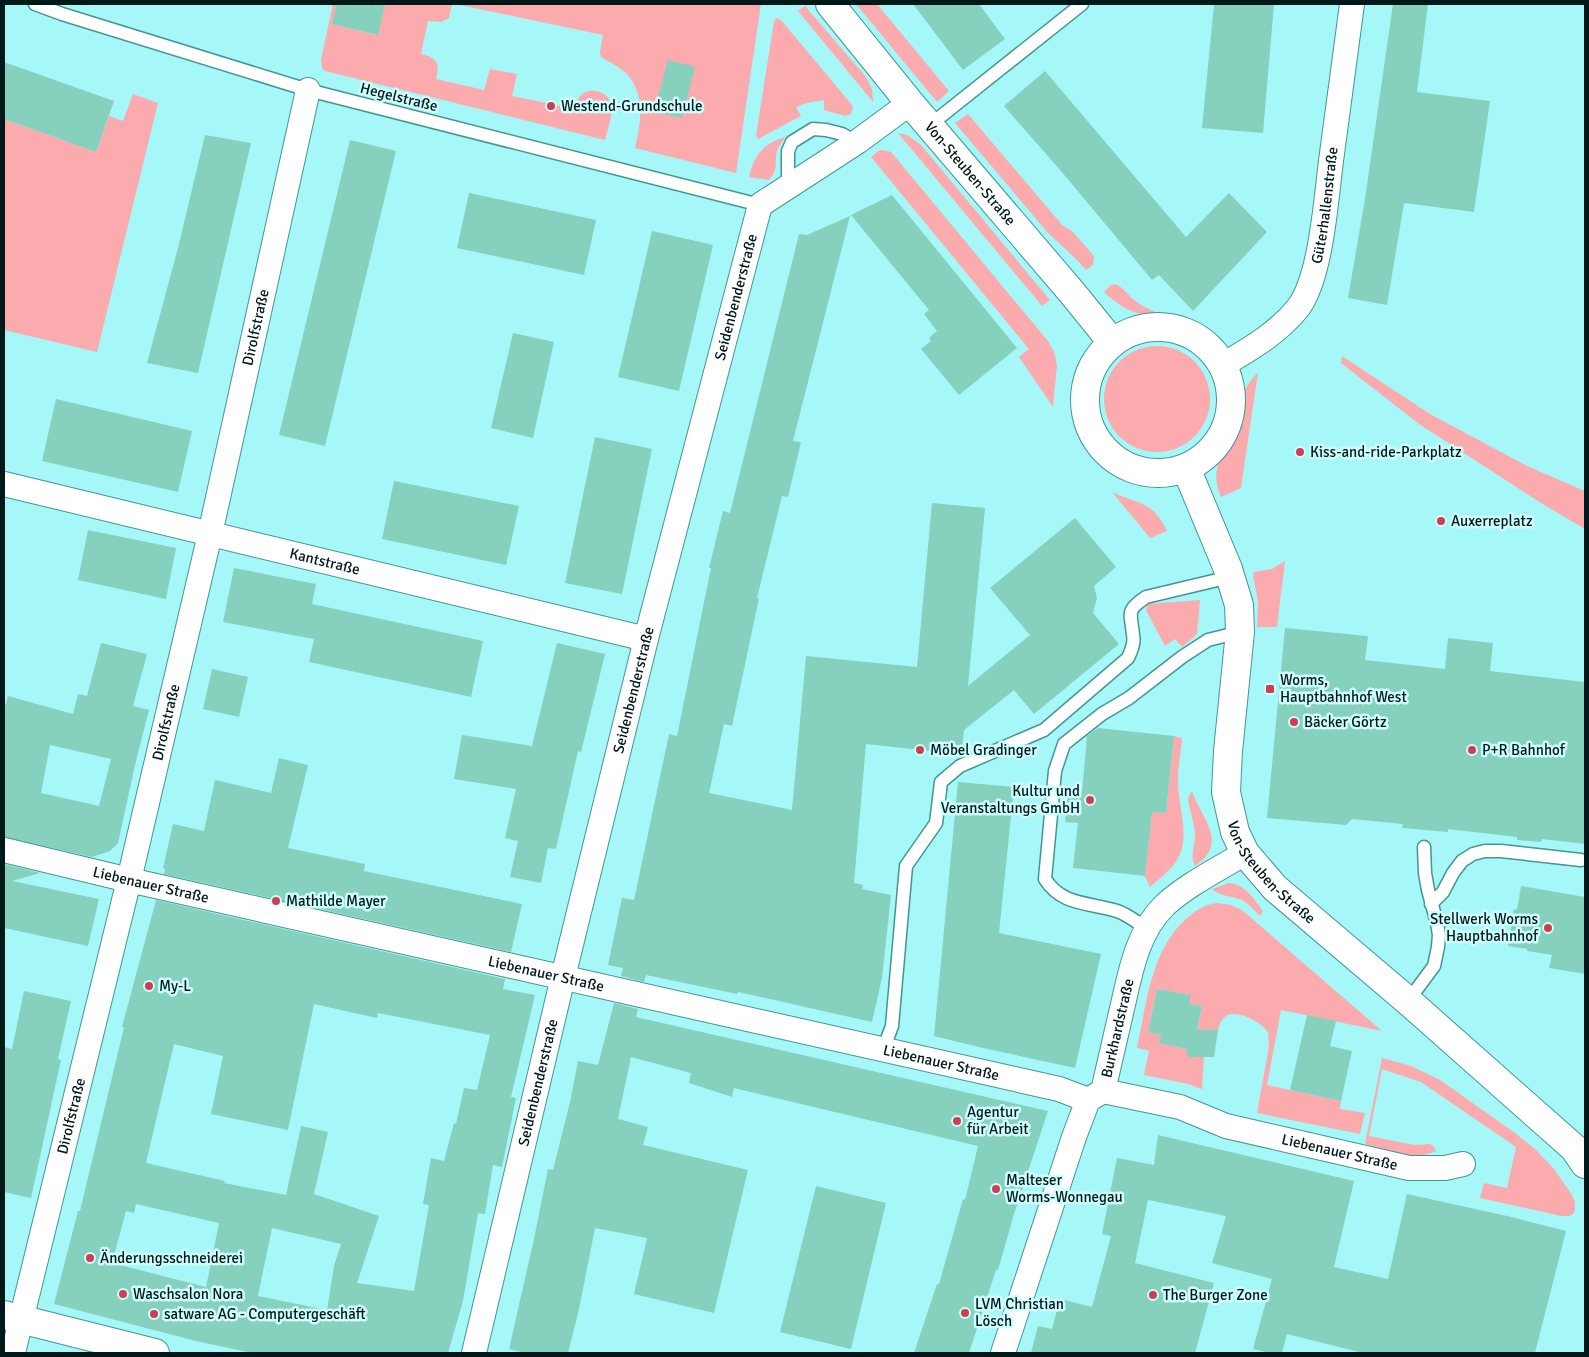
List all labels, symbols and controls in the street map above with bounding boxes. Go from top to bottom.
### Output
street label: Hegelstraße [358,79,440,115]
place label: Westend-Grundschule [561,97,703,115]
marker: Westend-Grundschule [545,100,557,112]
street label: Von-Steuben-Straße [921,118,1020,229]
street label: Güterhallenstraße [1307,146,1342,265]
street label: Seidenbenderstraße [711,232,761,362]
street label: Dirolfstraße [238,287,273,367]
place label: Kiss-and-ride-Parkplatz [1310,443,1462,461]
marker: Kiss-and-ride-Parkplatz [1294,446,1306,458]
place label: Auxerreplatz [1451,512,1533,530]
marker: Auxerreplatz [1435,515,1447,527]
street label: Kantstraße [288,544,362,579]
street label: Seidenbenderstraße [609,625,658,755]
place label: Worms, Hauptbahnhof West [1280,671,1407,706]
street label: Dirolfstraße [148,682,184,762]
marker: Worms, Hauptbahnhof West [1264,683,1276,695]
place label: Bäcker Görtz [1304,713,1387,731]
marker: Bäcker Görtz [1288,716,1300,728]
place label: Möbel Gradinger [930,741,1037,759]
place label: P+R Bahnhof [1482,741,1566,759]
marker: Möbel Gradinger [914,744,926,756]
marker: P+R Bahnhof [1466,744,1478,756]
place label: Kultur und Veranstaltungs GmbH [941,782,1080,817]
marker: Kultur und Veranstaltungs GmbH [1084,794,1096,806]
street label: Von-Steuben-Straße [1224,819,1319,927]
street label: Liebenauer Straße [91,863,211,907]
place label: Mathilde Mayer [286,892,386,910]
marker: Mathilde Mayer [270,895,282,907]
place label: Stellwerk Worms Hauptbahnhof [1430,910,1539,945]
marker: Stellwerk Worms Hauptbahnhof [1542,922,1554,934]
street label: Liebenauer Straße [486,952,606,995]
place label: My-L [159,977,191,995]
street label: Burkhardstraße [1097,977,1138,1079]
marker: My-L [143,980,155,992]
street label: Seidenbenderstraße [514,1017,562,1148]
street label: Liebenauer Straße [881,1041,1001,1084]
street label: Dirolfstraße [53,1076,89,1156]
place label: Agentur für Arbeit [967,1103,1028,1138]
marker: Agentur für Arbeit [951,1115,963,1127]
street label: Liebenauer Straße [1280,1130,1399,1174]
place label: Malteser Worms-Wonnegau [1006,1171,1123,1206]
marker: Malteser Worms-Wonnegau [990,1183,1002,1195]
place label: Änderungsschneiderei [100,1249,243,1267]
marker: Änderungsschneiderei [84,1252,96,1264]
place label: Waschsalon Nora [133,1285,243,1303]
place label: The Burger Zone [1163,1286,1268,1304]
marker: Waschsalon Nora [117,1288,129,1300]
marker: The Burger Zone [1147,1289,1159,1301]
place label: LVM Christian Lösch [975,1295,1064,1330]
place label: satware AG - Computergeschäft [164,1305,366,1323]
marker: LVM Christian Lösch [959,1307,971,1319]
marker: satware AG - Computergeschäft [148,1308,160,1320]

